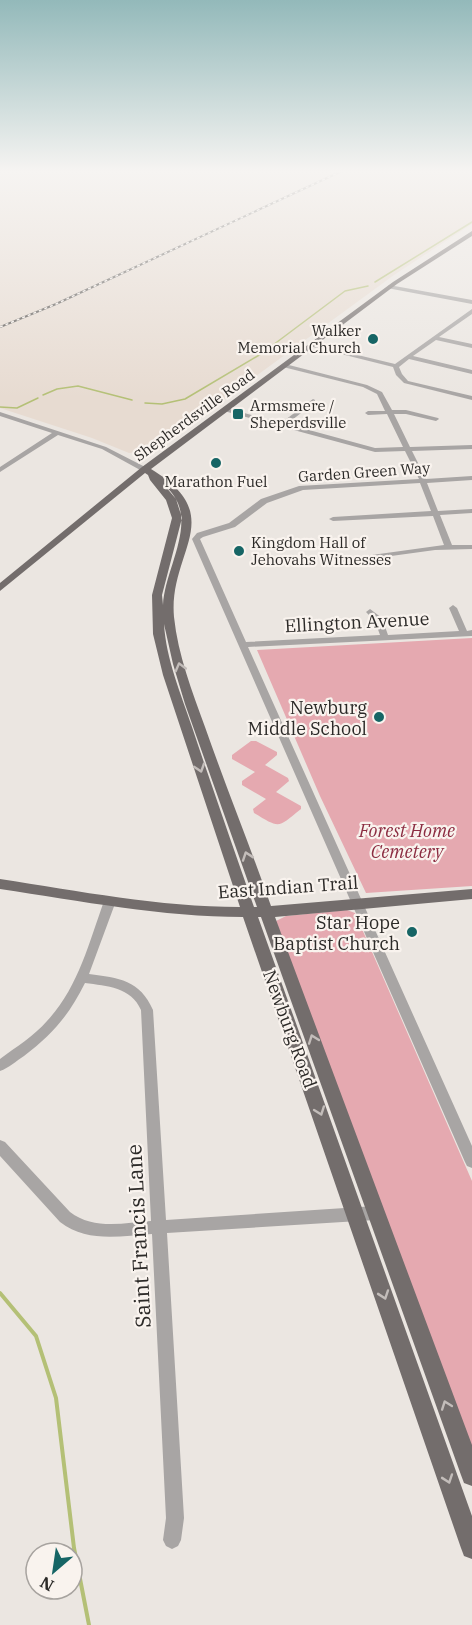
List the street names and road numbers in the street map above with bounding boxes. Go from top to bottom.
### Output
street label: Shepherdsville Road [130,365,258,465]
street label: Garden Green Way [297,458,431,486]
street label: Ellington Avenue [284,607,430,637]
street label: East Indian Trail [217,871,359,903]
street label: Newburg Road [258,967,322,1091]
street label: Saint Francis Lane [119,1143,157,1329]

